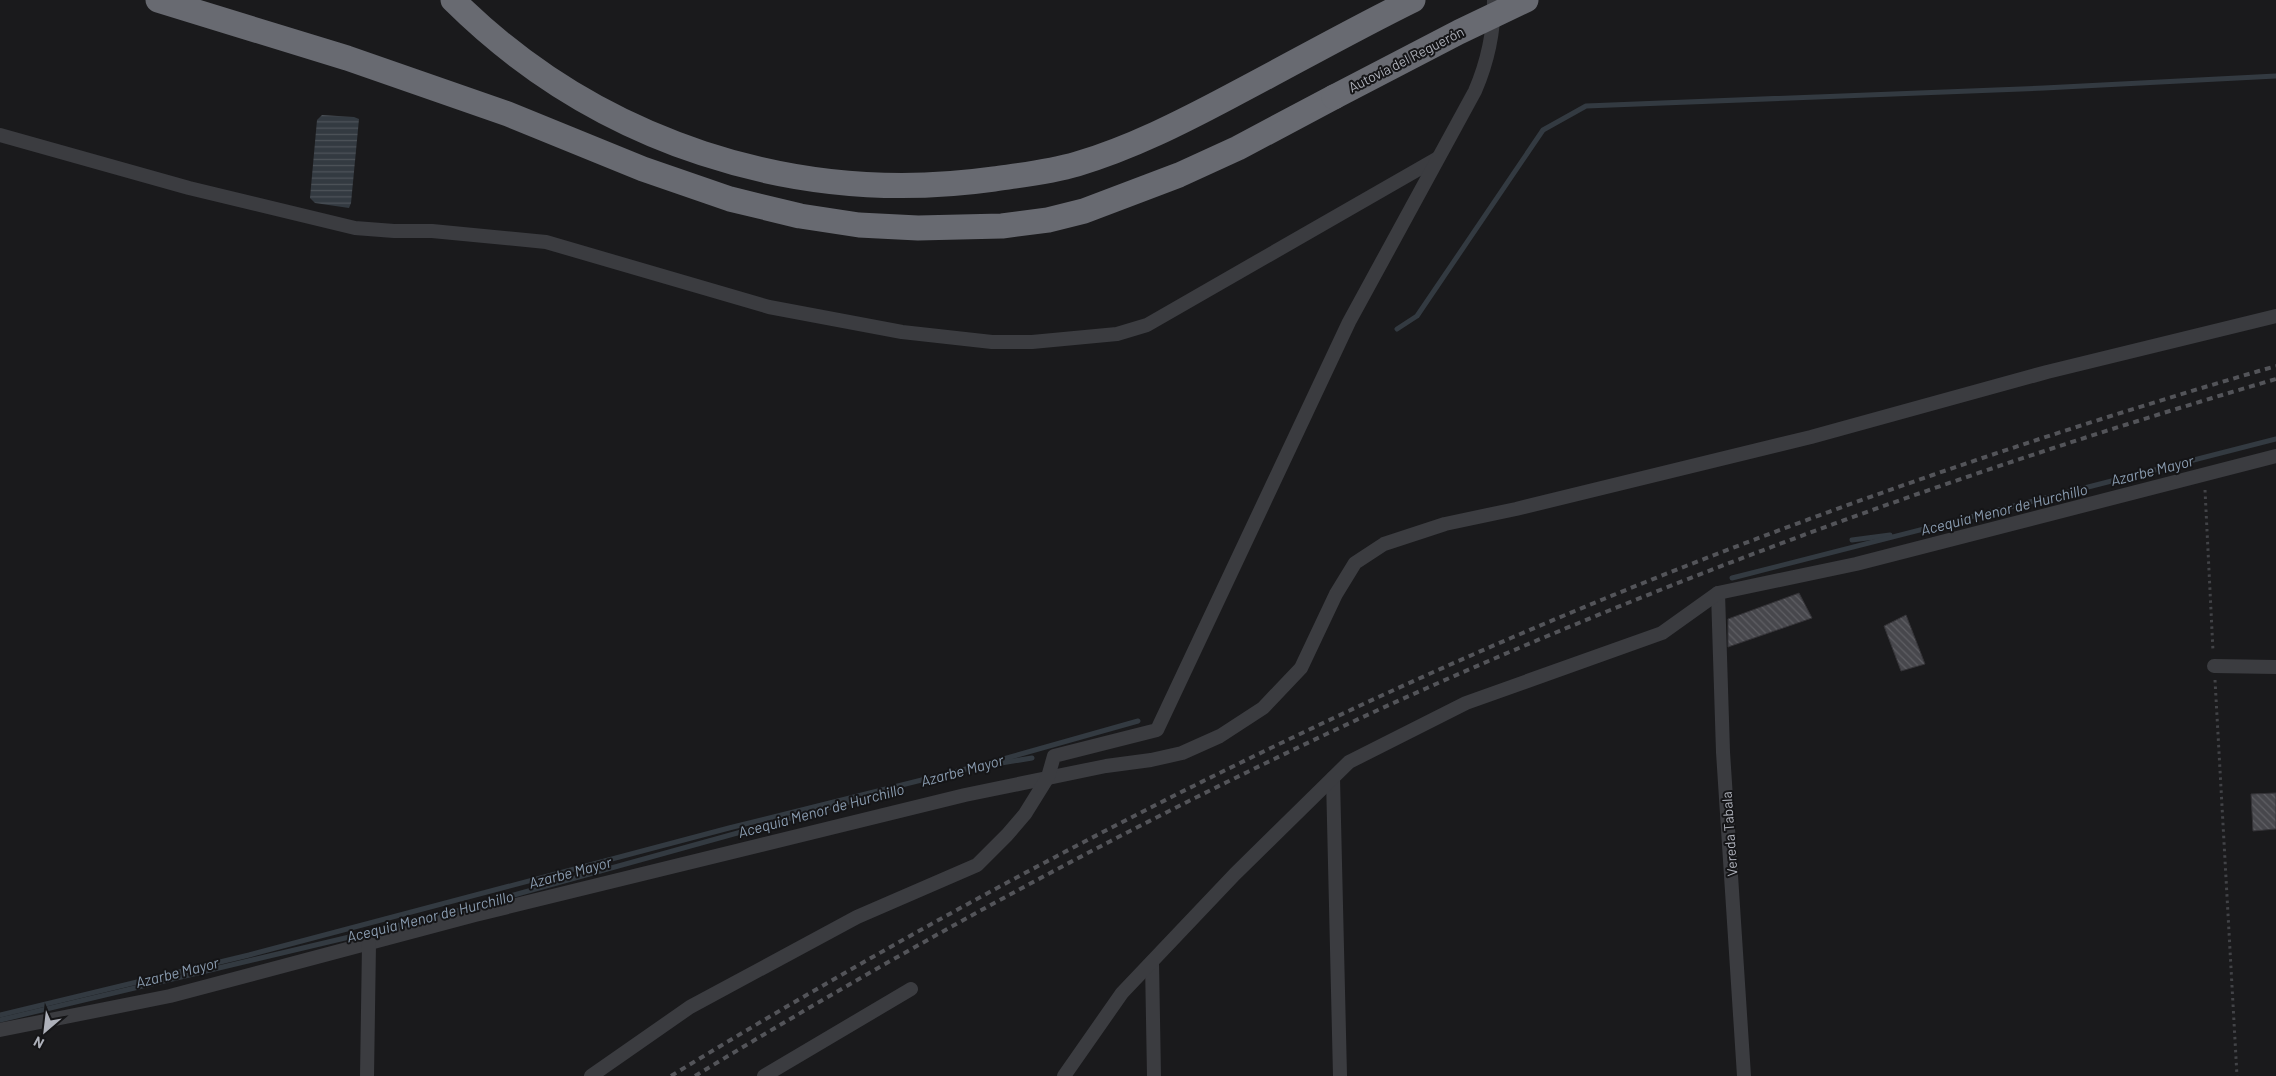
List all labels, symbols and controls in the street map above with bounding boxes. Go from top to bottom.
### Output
street label: Autovía del Reguerón [1345,22,1467,96]
water label: Azarbe Mayor [2109,451,2196,489]
water label: Acequia Menor de Hurchillo [1919,480,2089,538]
water label: Azarbe Mayor [919,750,1006,790]
water label: Acequia Menor de Hurchillo [736,779,906,841]
street label: Vereda Tabala [1718,791,1740,877]
water label: Azarbe Mayor [527,852,614,892]
water label: Acequia Menor de Hurchillo [345,887,515,945]
water label: Azarbe Mayor [134,953,221,991]
north arrow [20,1006,70,1056]
text: N [31,1033,47,1053]

